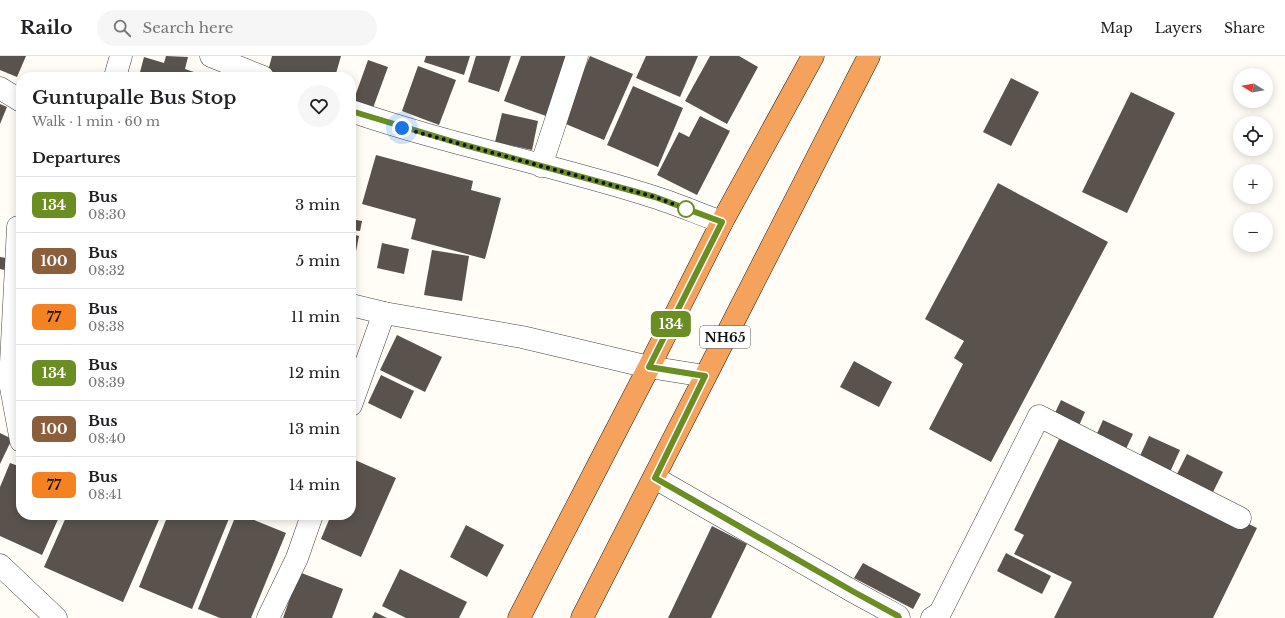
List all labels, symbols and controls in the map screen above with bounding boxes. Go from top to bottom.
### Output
search box [97,10,377,46]
text: Railo [20,16,73,39]
icon: search [111,17,133,39]
text: Search here [143,18,233,37]
text: Map [1100,19,1133,37]
text: Layers [1155,19,1202,37]
text: Share [1224,19,1265,37]
north arrow [1233,68,1273,108]
map controls [1233,68,1273,252]
button: heart [298,85,340,127]
text: Guntupalle Bus Stop [32,86,236,109]
text: Walk · 1 min · 60 m [32,113,160,130]
button: locate [1233,116,1273,156]
your location [392,118,412,138]
text: Departures [32,148,121,167]
button: + [1233,164,1273,204]
text: Bus [88,187,118,206]
text: 3 min [295,195,340,214]
text: 134 [42,196,66,214]
unlabelled marker [677,200,695,218]
text: 08:30 [88,206,126,223]
button: − [1233,212,1273,252]
text: Bus [88,243,118,262]
text: 5 min [296,251,340,270]
text: 100 [40,252,68,270]
text: 08:32 [88,262,125,279]
text: Bus [88,299,118,318]
text: 11 min [291,307,340,326]
text: 77 [47,308,61,326]
line badge: 134 [648,311,694,337]
text: 134 [659,315,683,333]
text: 08:38 [88,318,125,335]
road number: NH65 [700,326,750,348]
text: Bus [88,355,118,374]
text: 12 min [288,363,340,382]
text: 134 [42,364,66,382]
text: 08:39 [88,374,125,391]
text: Bus [88,411,118,430]
text: 13 min [288,419,340,438]
text: 100 [40,420,68,438]
text: 08:40 [88,430,126,447]
text: Bus [88,467,118,486]
text: 14 min [289,475,340,494]
text: 77 [47,476,61,494]
text: 08:41 [88,486,122,503]

